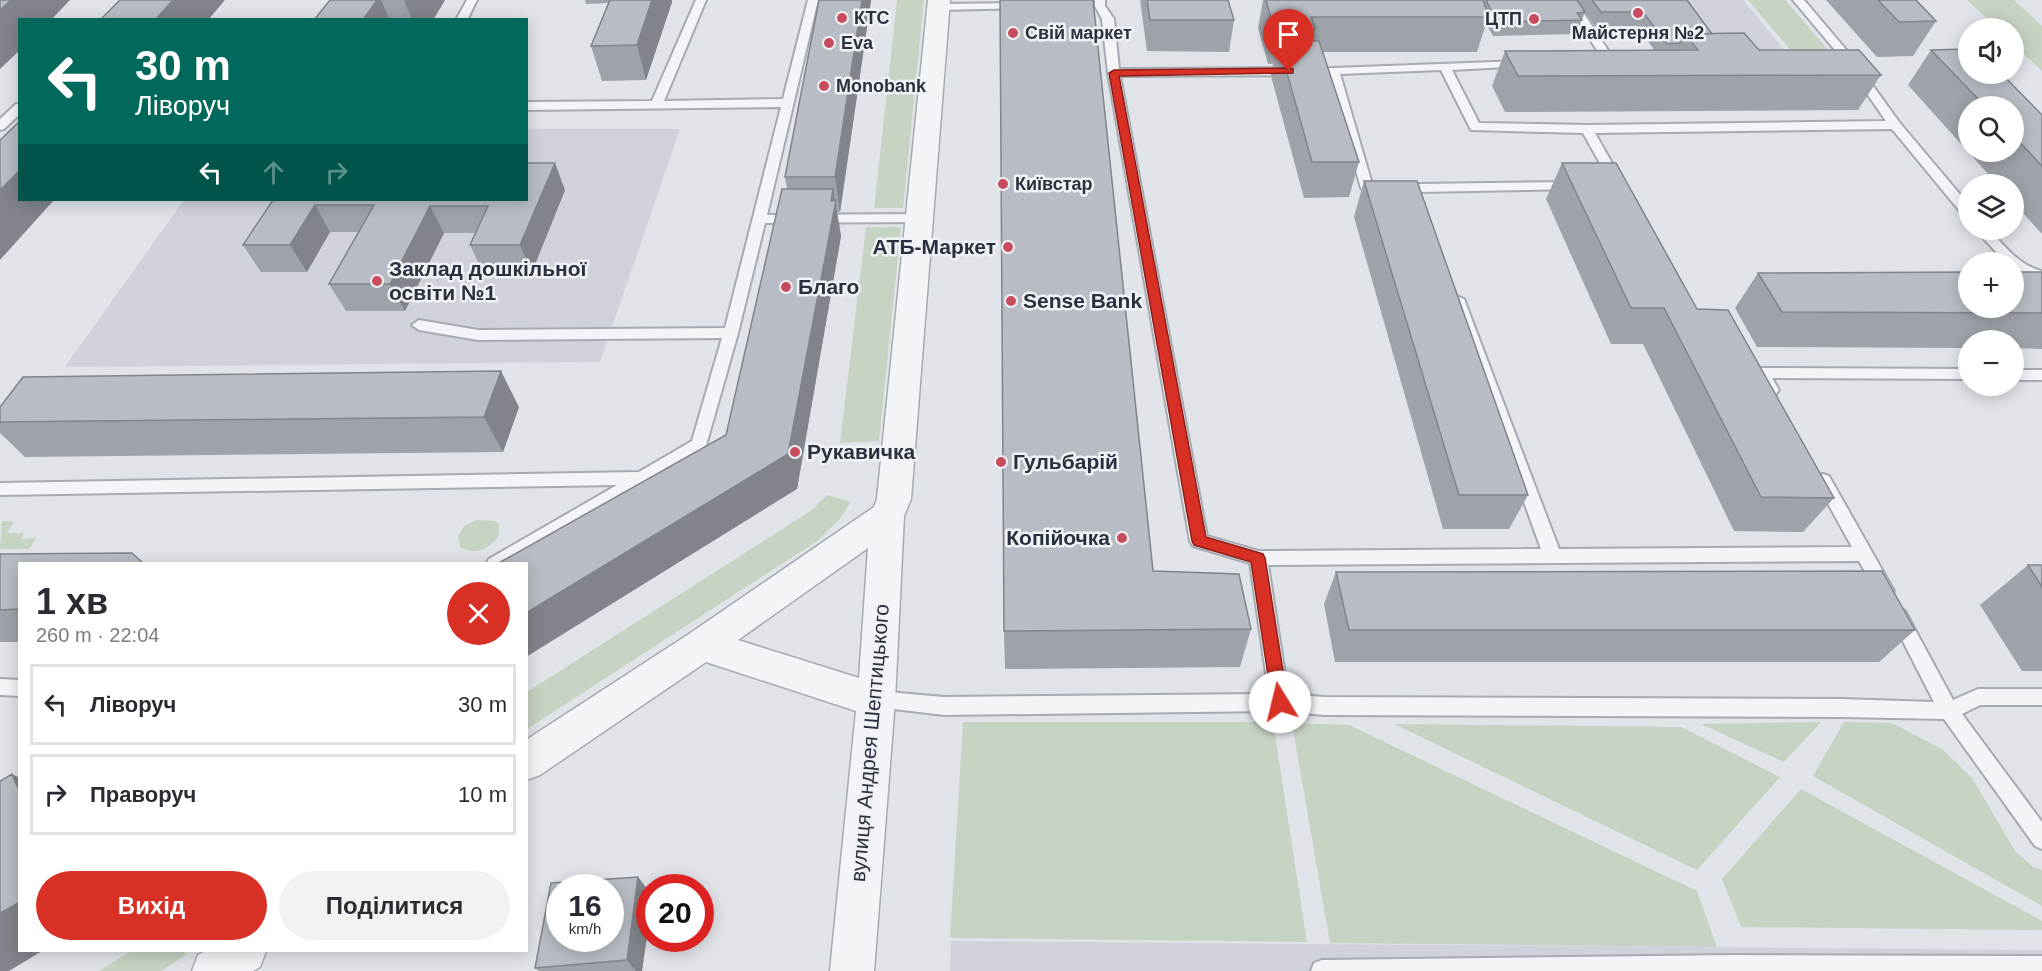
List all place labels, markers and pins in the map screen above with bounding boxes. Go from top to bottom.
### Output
marker: Майстерня №2 [1631,6,1645,20]
place label: КТС [854,8,889,28]
pin [1263,9,1314,71]
place label: ЦТП [1485,9,1522,29]
marker: КТС [835,11,849,25]
marker: ЦТП [1527,12,1541,26]
place label: Свій маркет [1025,23,1132,43]
place label: Майстерня №2 [1572,23,1704,43]
marker: Свій маркет [1006,26,1020,40]
place label: Eva [841,33,874,53]
marker: Eva [822,36,836,50]
place label: Monobank [836,76,927,96]
marker: Monobank [817,79,831,93]
place label: Київстар [1015,174,1093,194]
marker: Київстар [996,177,1010,191]
place label: АТБ-Маркет [873,235,996,258]
marker: АТБ-Маркет [1001,240,1015,254]
place label: Заклад дошкільної освіти №1 [389,257,588,304]
marker: Заклад дошкільної освіти №1 [370,274,384,288]
place label: Благо [798,275,859,298]
marker: Благо [779,280,793,294]
place label: Sense Bank [1023,289,1142,312]
marker: Sense Bank [1004,294,1018,308]
place label: Рукавичка [807,440,915,463]
marker: Рукавичка [788,445,802,459]
place label: Гульбарій [1013,450,1118,473]
marker: Гульбарій [994,455,1008,469]
place label: Копійочка [1006,526,1110,549]
marker: Копійочка [1115,531,1129,545]

